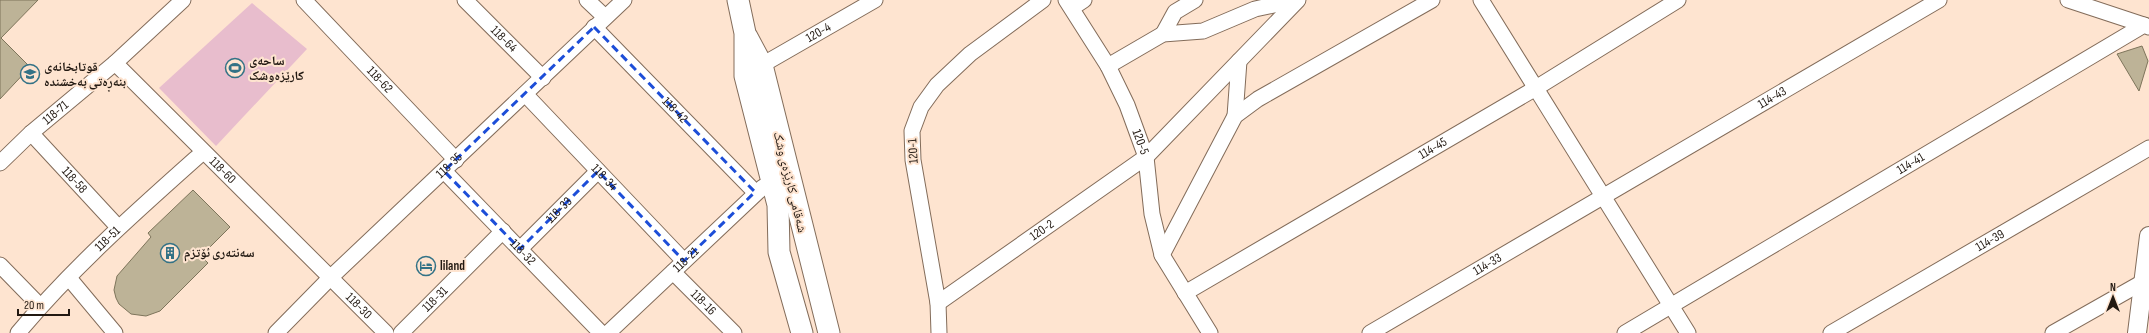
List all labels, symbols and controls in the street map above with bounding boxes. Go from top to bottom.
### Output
street label: 120-4 [803,19,834,46]
street label: 118-64 [487,22,521,56]
place label: ساحه‌ی کارێزه‌وشک [249,53,304,84]
sports icon: ساحه‌ی کارێزه‌وشک [224,57,246,79]
place label: قوتابخانەی بنەڕەتی بەخشندە [44,59,126,92]
school or university icon: قوتابخانەی بنەڕەتی بەخشندە [19,63,41,85]
street label: 118-62 [363,63,396,96]
street label: 114-43 [1755,83,1789,112]
street label: 118-42 [659,94,691,127]
street label: 118-71 [39,97,72,128]
street label: 120-5 [1129,127,1152,157]
street label: شەقامی کارێزەی وشک [770,130,810,234]
street label: 114-45 [1416,134,1450,163]
street label: 120-1 [904,137,922,164]
street label: 118-35 [433,149,466,182]
street label: 114-41 [1894,149,1928,178]
street label: 118-60 [206,154,239,187]
street label: 118-34 [588,161,621,194]
street label: 118-58 [58,163,91,197]
street label: 118-33 [542,194,575,227]
street label: 120-2 [1027,216,1057,244]
street label: 118-51 [91,223,124,255]
street label: 114-39 [1973,226,2007,255]
street label: 118-32 [506,236,539,269]
building icon: سەنتەری ئۆتزم [159,242,181,264]
street label: 118-21 [670,243,702,276]
place label: سەنتەری ئۆتزم [184,245,255,262]
street label: 114-33 [1470,250,1504,279]
hotel icon: liland [415,255,437,277]
place label: liland [440,258,465,274]
north arrow [2093,277,2133,317]
text: N [2110,281,2116,294]
street label: 118-31 [419,283,451,315]
street label: 118-16 [687,286,720,319]
street label: 118-30 [342,289,375,322]
scale bar [18,291,69,317]
text: 20 m [24,298,44,313]

